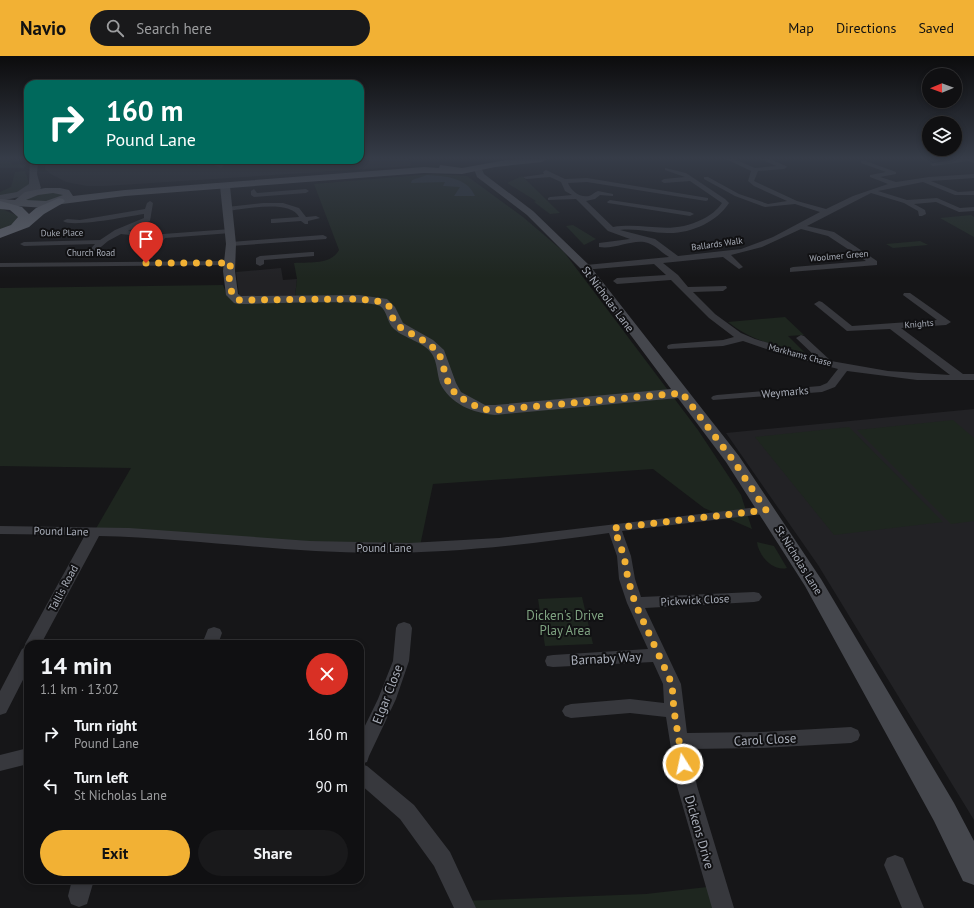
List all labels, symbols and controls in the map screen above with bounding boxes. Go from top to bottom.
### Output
search box [90,10,370,46]
text: Navio [20,16,66,40]
icon: search [104,17,126,39]
text: Search here [136,19,212,38]
text: Map [788,19,814,37]
text: Directions [836,19,896,37]
text: Saved [918,19,954,37]
north arrow [922,68,962,108]
map controls [922,68,962,156]
text: 160 m [106,92,183,129]
icon: right [40,96,92,148]
button: layers [922,116,962,156]
text: Pound Lane [106,128,196,151]
pin [129,222,163,263]
street label: Duke Place [41,227,84,238]
icon: arrive [135,228,157,250]
street label: Ballards Walk [690,234,744,253]
street label: Church Road [67,247,115,258]
street label: Woolmer Green [809,247,869,264]
street label: St Nicholas Lane [579,263,637,335]
street label: Knights [904,317,934,330]
street label: Markhams Chase [767,341,833,368]
street label: Weymarks [761,383,809,401]
street label: St Nicholas Lane [772,523,826,597]
street label: Pound Lane [33,524,89,538]
street label: Pound Lane [357,541,412,555]
street label: Tallis Road [45,562,81,614]
street label: Pickwick Close [660,591,730,609]
park label: Dicken's Drive Play Area [526,607,604,639]
street label: Barnaby Way [570,648,642,669]
text: 14 min [40,650,112,681]
button: close [306,653,348,695]
street label: Elgar Close [368,662,407,726]
text: 1.1 km · 13:02 [40,681,119,698]
text: Turn right [74,716,137,735]
icon: right [40,723,62,745]
text: 160 m [307,725,348,744]
street label: Carol Close [733,729,797,750]
text: Pound Lane [74,735,139,752]
position arrow [662,743,704,785]
text: Turn left [74,768,128,787]
icon: left [40,775,62,797]
text: 90 m [315,777,348,796]
text: St Nicholas Lane [74,787,167,804]
street label: Dickens Drive [681,793,718,871]
button: Exit [40,830,190,876]
button: Share [198,830,348,876]

